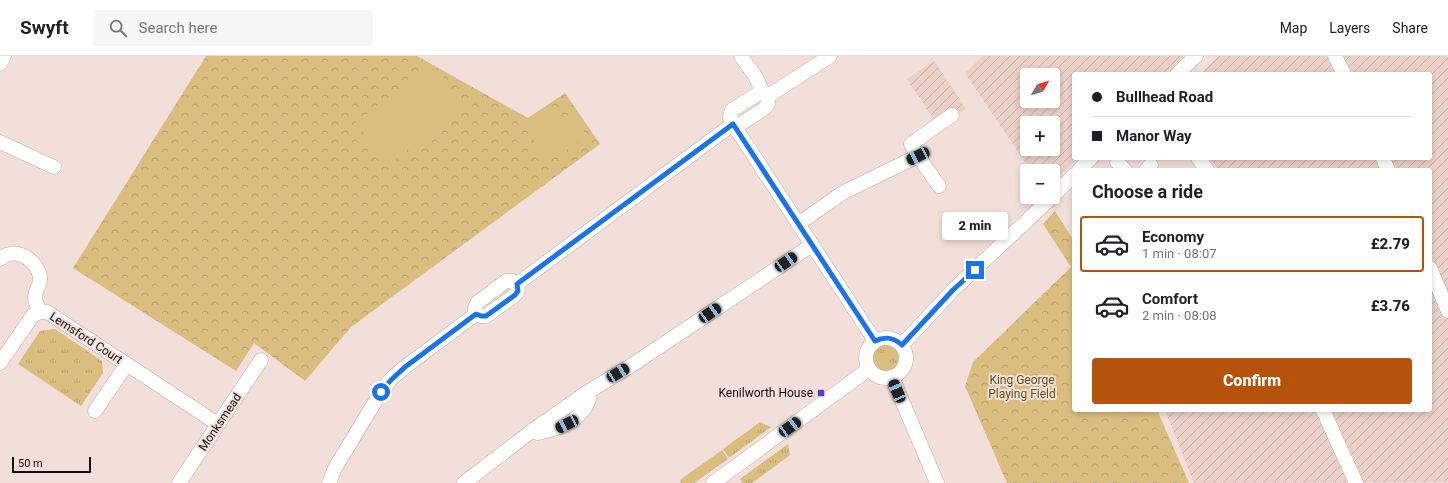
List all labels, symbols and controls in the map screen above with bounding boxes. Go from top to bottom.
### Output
search box [93,10,373,46]
text: Swyft [20,16,69,39]
icon: search [107,17,129,39]
text: Search here [139,19,218,37]
text: Map [1280,20,1307,36]
text: Layers [1329,20,1370,36]
text: Share [1392,20,1428,36]
north arrow [1020,68,1060,108]
map controls [1020,68,1060,204]
text: Bullhead Road [1116,88,1213,106]
button: + [1020,116,1060,156]
text: Manor Way [1116,127,1192,145]
car [905,145,931,167]
button: − [1020,164,1060,204]
text: Choose a ride [1092,181,1203,202]
callout: 2 min [942,212,1008,240]
text: 2 min [959,218,991,233]
icon: car [1094,226,1130,262]
text: Economy [1142,228,1204,246]
text: £2.79 [1371,235,1410,253]
text: 1 min · 08:07 [1142,246,1217,261]
car [773,250,799,274]
route end [966,261,984,279]
icon: car [1094,288,1130,324]
text: Comfort [1142,290,1198,308]
text: £3.76 [1371,297,1410,315]
car [697,301,723,325]
text: 2 min · 08:08 [1142,308,1217,323]
street label: Lemsford Court [47,309,125,367]
button: Confirm [1092,358,1412,404]
car [605,362,631,384]
park label: King George Playing Field [988,373,1056,401]
car [887,378,907,404]
route start [372,383,390,401]
place label: Kenilworth House [718,386,813,400]
marker: Kenilworth House [816,388,826,398]
street label: Monksmead [196,391,244,453]
car [554,413,580,435]
car [777,415,803,439]
scale bar [12,455,91,474]
text: 50 m [18,457,43,470]

